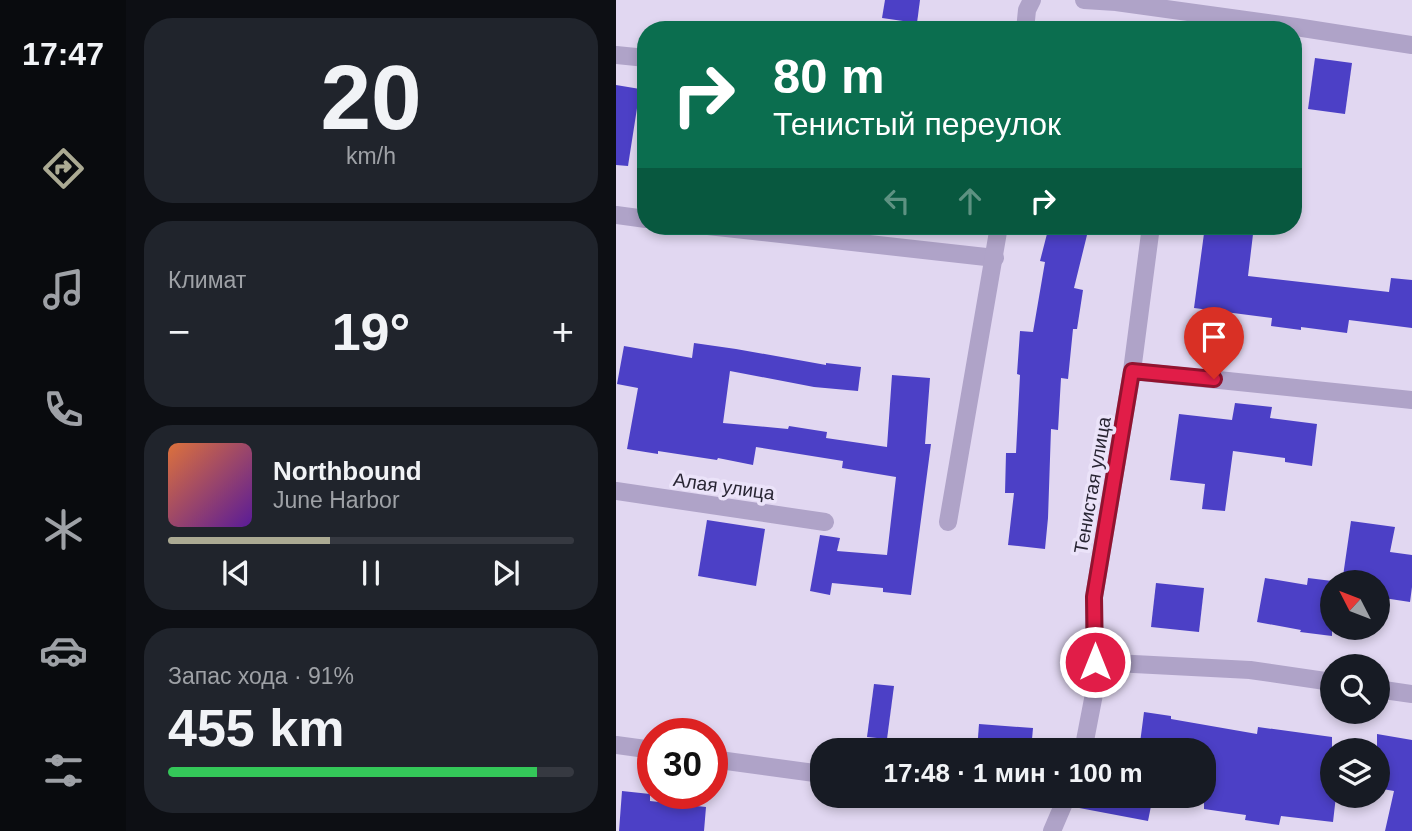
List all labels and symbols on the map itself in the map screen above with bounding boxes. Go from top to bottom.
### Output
pin [1184,307,1244,379]
street label: Тенистая улица [1070,415,1115,555]
street label: Алая улица [672,469,776,504]
north arrow [1320,570,1390,640]
position arrow [1058,625,1132,699]
speed limit sign: 30 [637,718,728,809]

